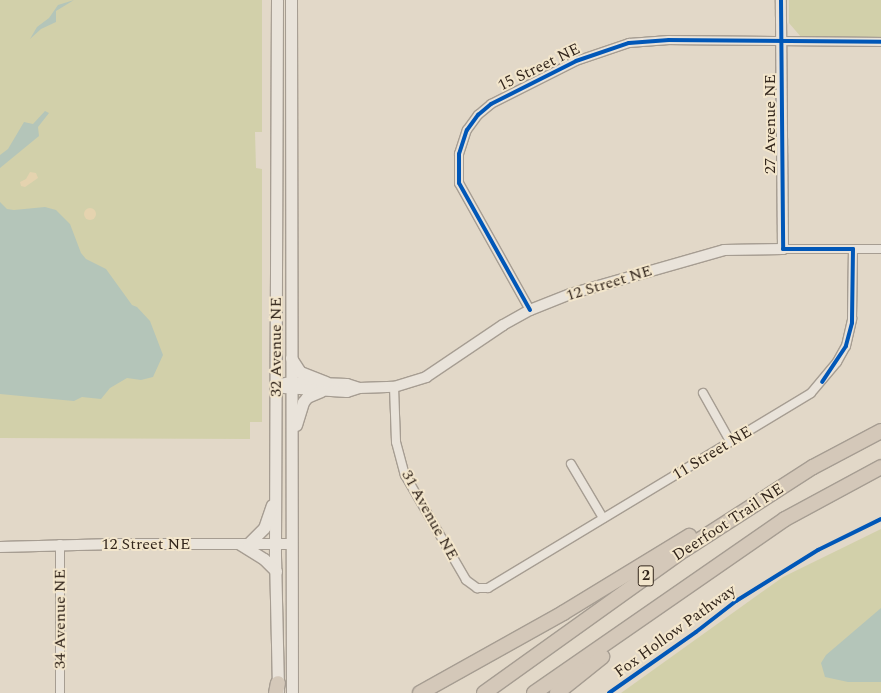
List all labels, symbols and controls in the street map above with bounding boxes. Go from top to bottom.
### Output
street label: 15 Street NE [495,39,583,95]
street label: 27 Avenue NE [760,74,780,174]
street label: 12 Street NE [564,261,654,305]
street label: 32 Avenue NE [266,297,286,397]
street label: 11 Street NE [669,422,755,484]
street label: 31 Avenue NE [397,467,463,563]
street label: Deerfoot Trail NE [669,479,787,565]
street label: 12 Street NE [101,534,191,554]
road number: 2 [637,563,655,589]
street label: 34 Avenue NE [50,569,70,669]
street label: Fox Hollow Pathway [611,580,739,682]

